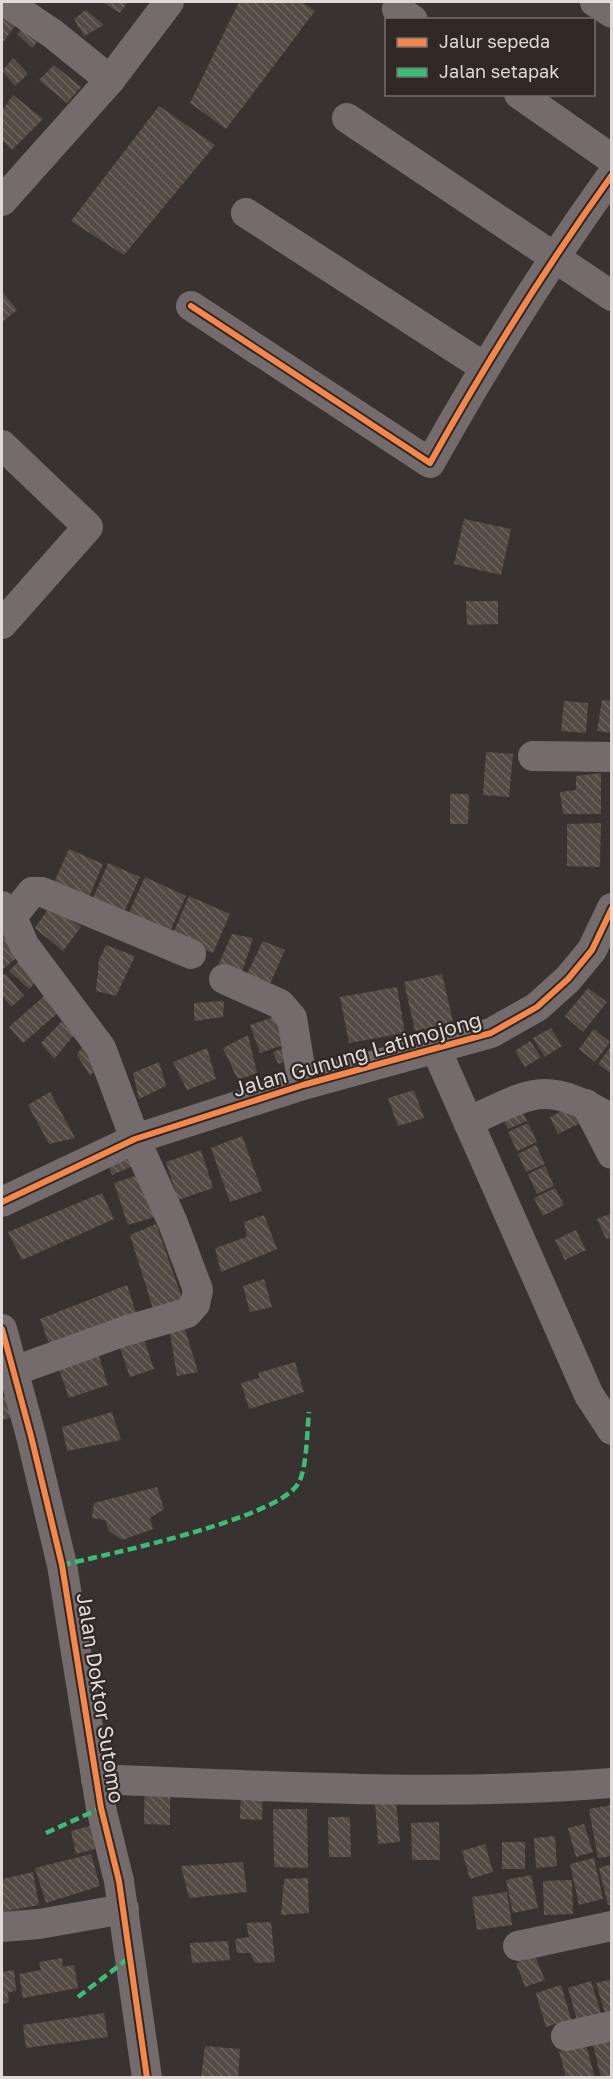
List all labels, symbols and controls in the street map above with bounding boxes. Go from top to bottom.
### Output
legend [385,18,595,96]
text: Jalur sepeda [439,30,550,52]
text: Jalan setapak [439,60,559,82]
street label: Jalan Gunung Latimojong [230,1006,484,1102]
street label: Jalan Doktor Sutomo [72,1591,130,1805]

